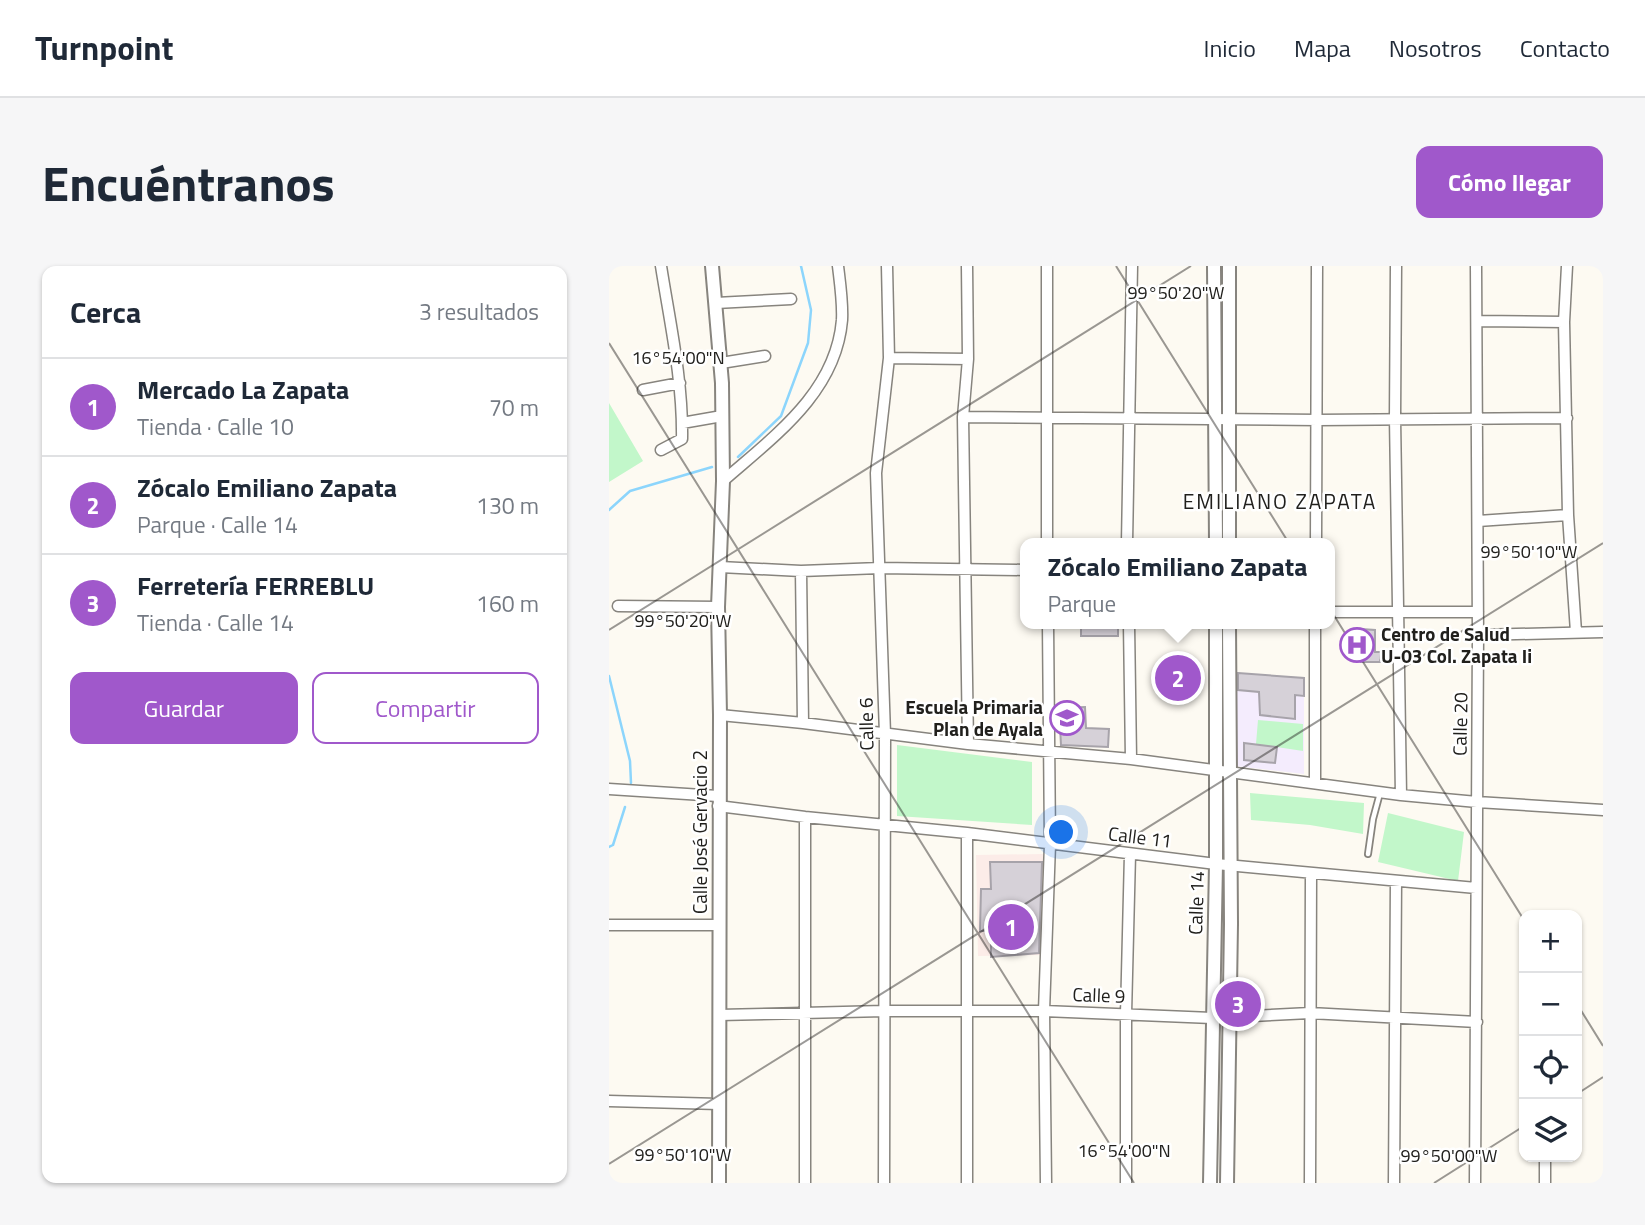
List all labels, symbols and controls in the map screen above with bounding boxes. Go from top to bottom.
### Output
text: Turnpoint [35,23,174,73]
text: Inicio [1204,30,1256,66]
text: Mapa [1294,30,1351,66]
text: Nosotros [1389,30,1482,66]
text: Contacto [1520,30,1610,66]
text: Encuéntranos [42,145,335,220]
button: Cómo llegar [1416,146,1603,218]
text: 99°50'20"W [1128,279,1225,306]
text: Cerca [70,289,141,335]
text: 3 resultados [419,294,539,329]
text: 16°54'00"N [631,344,725,371]
text: Mercado La Zapata [137,370,349,409]
text: 1 [87,390,99,425]
text: 70 m [489,390,539,425]
text: Tienda · Calle 10 [137,409,294,444]
text: Zócalo Emiliano Zapata [137,468,397,507]
district label: EMILIANO ZAPATA [1183,485,1377,517]
text: 2 [87,488,99,523]
text: 130 m [476,488,539,523]
text: Parque · Calle 14 [137,507,298,542]
popup [1020,538,1335,629]
text: 99°50'10"W [1481,538,1578,565]
text: Zócalo Emiliano Zapata [1047,547,1308,586]
text: Ferretería FERREBLU [137,566,374,605]
text: 3 [87,586,99,621]
text: 160 m [476,586,539,621]
text: Parque [1047,586,1116,621]
text: Tienda · Calle 14 [137,605,294,640]
text: 99°50'20"W [635,607,732,634]
place label: Centro de Salud U-03 Col. Zapata Ii [1381,619,1532,670]
hospital icon: Centro de Salud U-03 Col. Zapata Ii [1338,626,1376,664]
pin: 2 [1155,652,1201,704]
button: Guardar [70,672,298,744]
button: Compartir [312,672,539,744]
place label: Escuela Primaria Plan de Ayala [905,692,1043,743]
street label: Calle 20 [1444,692,1475,756]
street label: Calle 6 [851,697,880,751]
school or university icon: Escuela Primaria Plan de Ayala [1048,699,1086,737]
street label: Calle José Gervacio 2 [685,750,714,914]
your location [1044,815,1078,849]
street label: Calle 11 [1107,818,1173,855]
street label: Calle 14 [1180,871,1211,935]
pin: 1 [988,901,1034,953]
map controls [1519,910,1582,1162]
button: + [1519,910,1582,973]
button: − [1519,973,1582,1036]
pin: 3 [1215,978,1261,1030]
street label: Calle 9 [1072,979,1126,1010]
button: locate [1519,1036,1582,1099]
button: layers [1519,1099,1582,1162]
text: 16°54'00"N [1077,1137,1171,1164]
text: 99°50'10"W [635,1141,732,1168]
text: 99°50'00"W [1401,1142,1498,1169]

